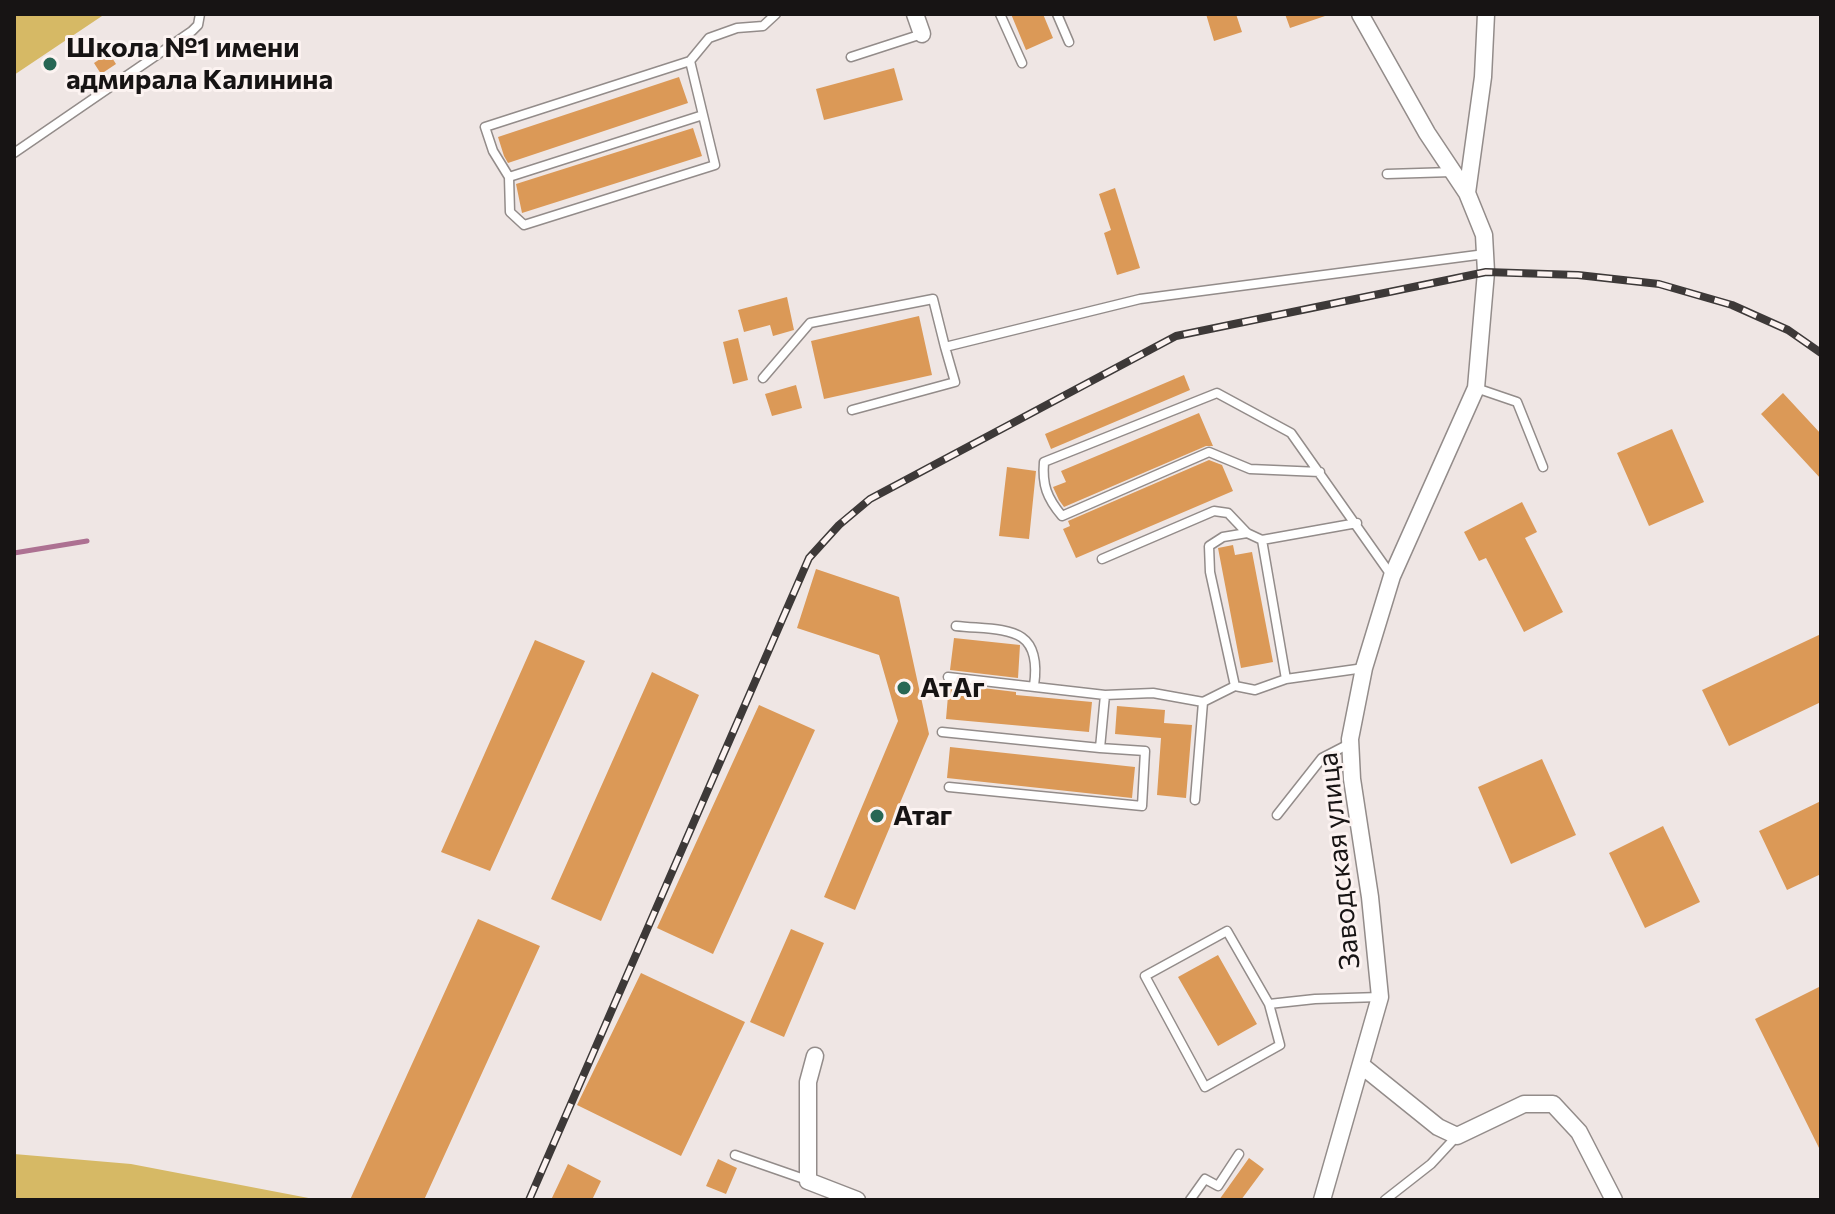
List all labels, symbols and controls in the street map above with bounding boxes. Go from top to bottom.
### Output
place label: Школа №1 имени адмирала Калинина [66,31,333,97]
marker: Школа №1 имени адмирала Калинина [41,55,59,73]
place label: АтАг [920,671,985,705]
marker: АтАг [895,679,913,697]
street label: Заводская улица [1311,751,1367,971]
place label: Атаг [893,799,952,833]
marker: Атаг [868,807,886,825]

